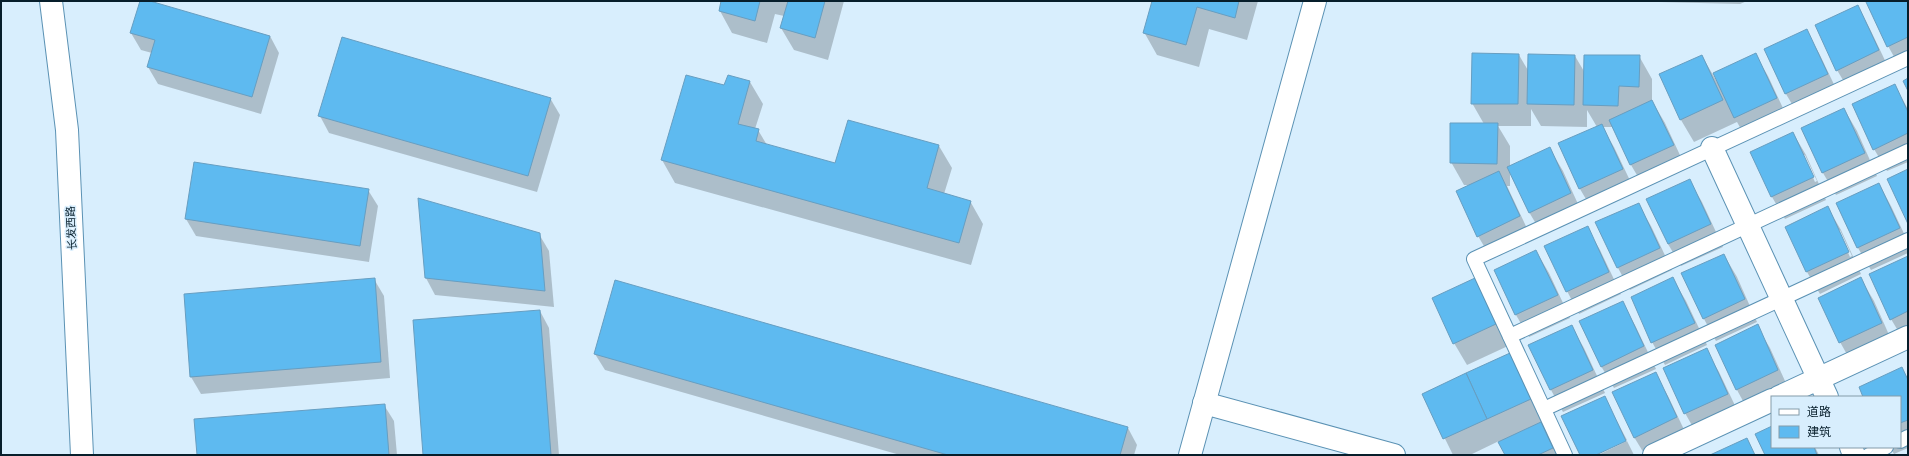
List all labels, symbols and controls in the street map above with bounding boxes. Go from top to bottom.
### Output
street label: 长发西路 [63,206,79,250]
legend [1771,396,1901,448]
text: 道路 [1807,404,1831,419]
text: 建筑 [1807,424,1831,439]

